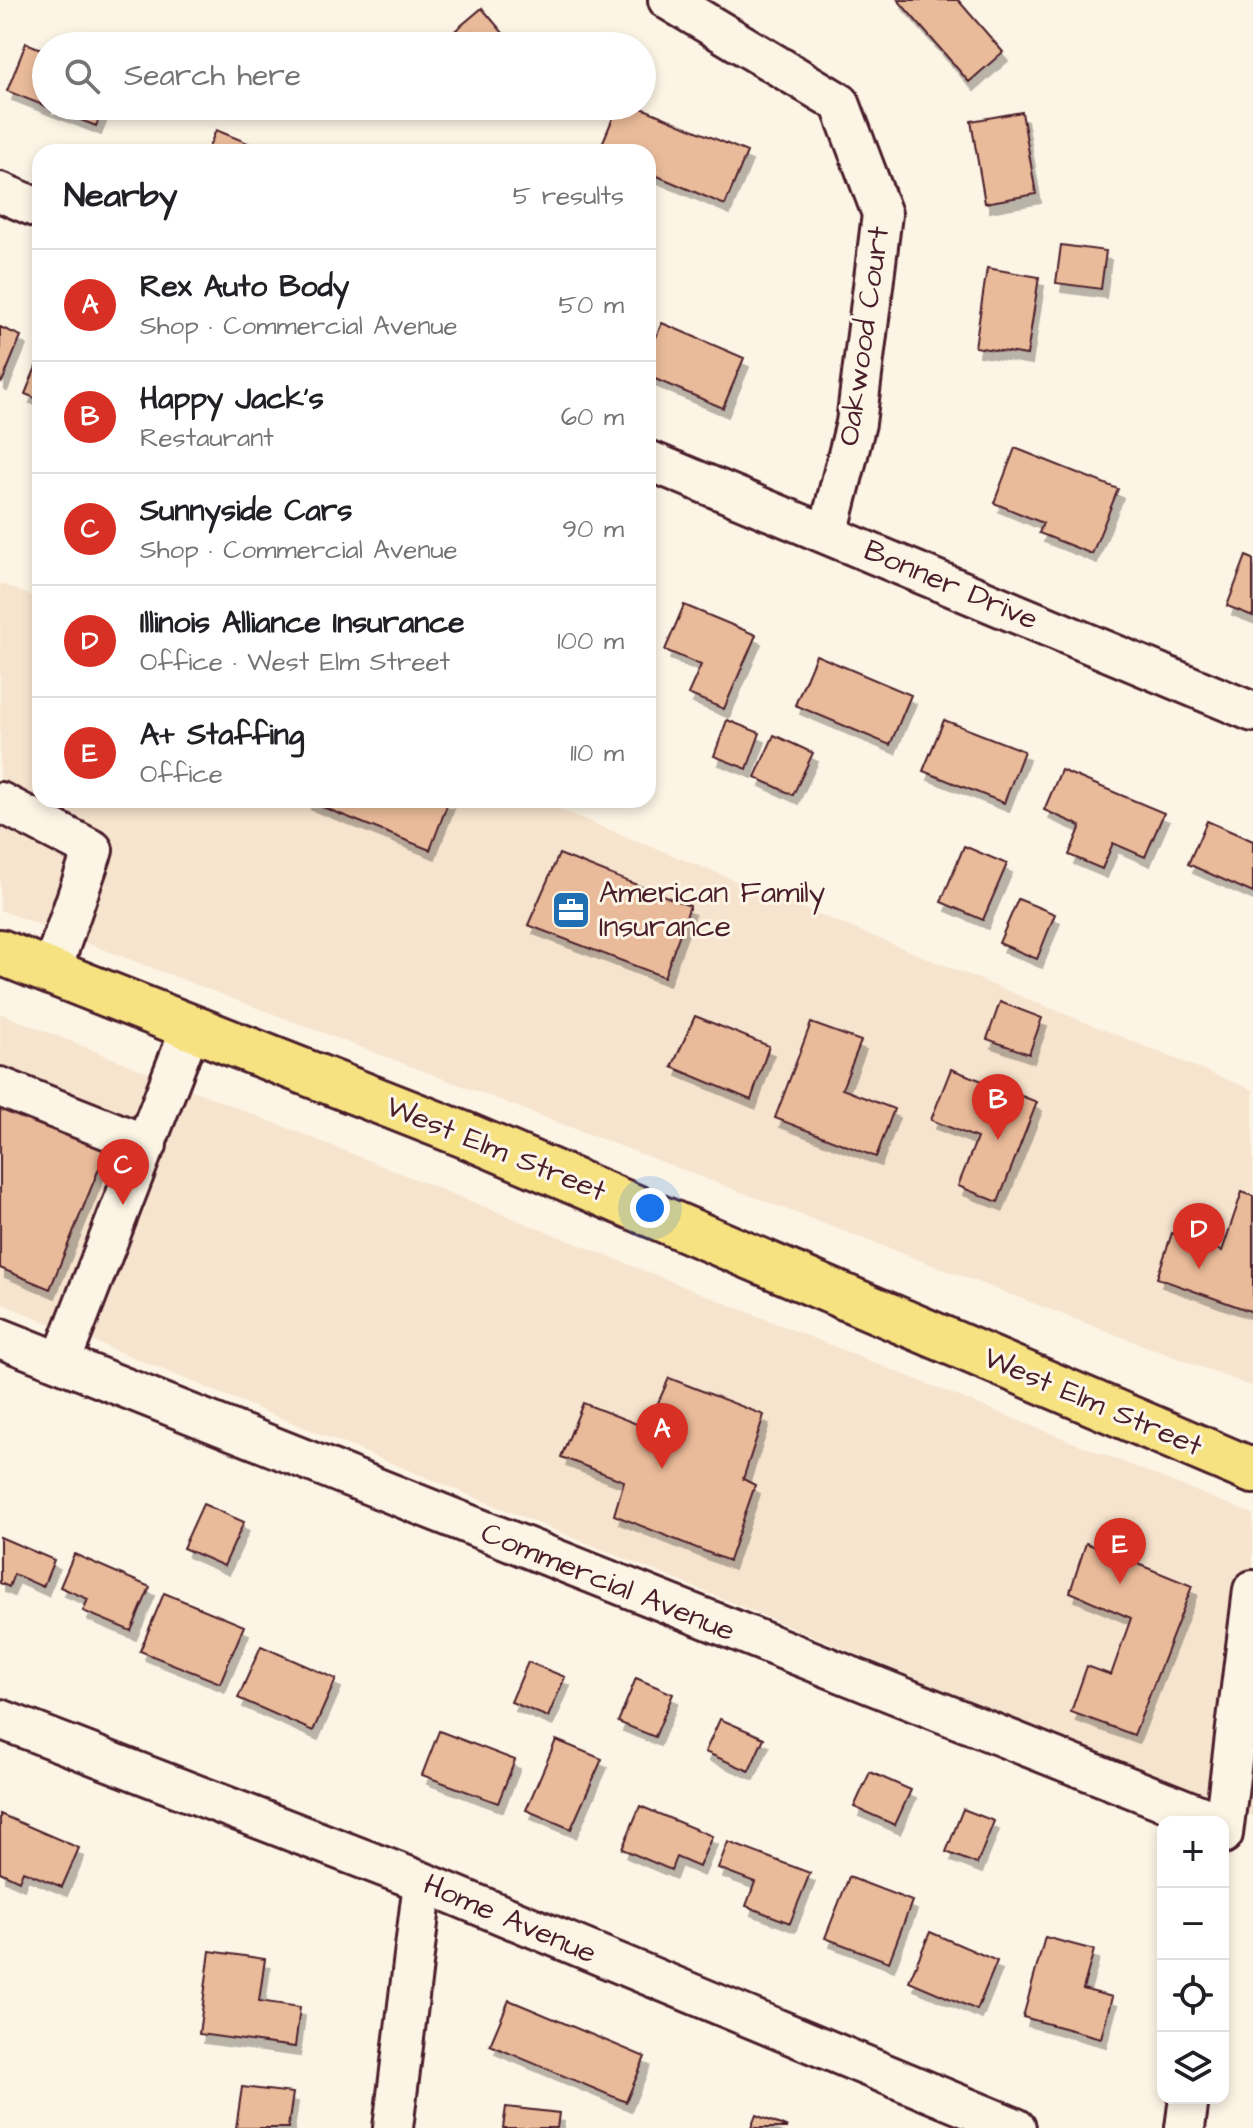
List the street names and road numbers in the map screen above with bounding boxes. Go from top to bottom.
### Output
street label: Oakwood Court [828,224,900,448]
street label: Bonner Drive [857,529,1045,641]
street label: West Elm Street [380,1086,612,1212]
street label: West Elm Street [977,1337,1209,1467]
street label: Commercial Avenue [475,1512,741,1652]
street label: Home Avenue [417,1864,603,1974]

